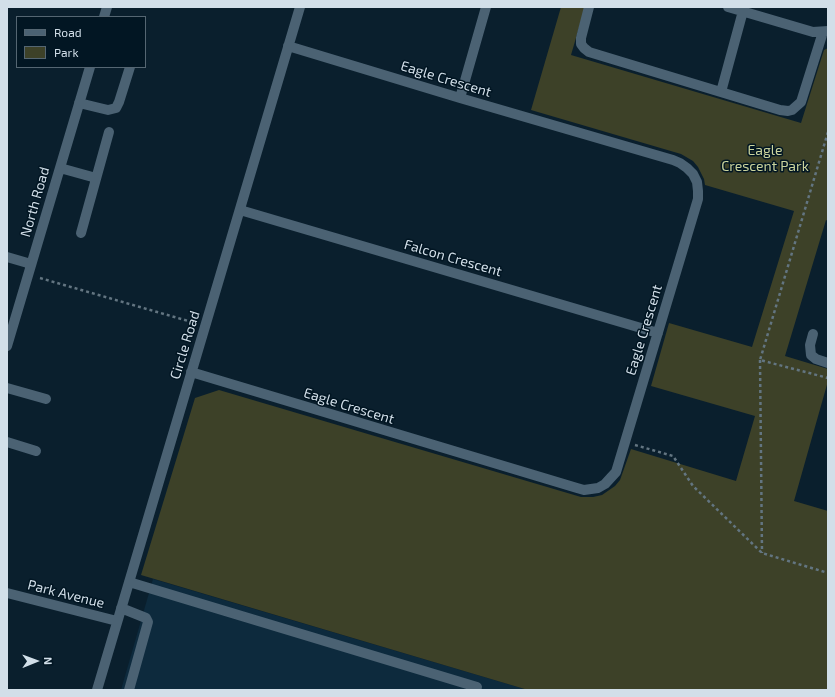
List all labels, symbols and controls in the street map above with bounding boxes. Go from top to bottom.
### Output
legend [16,16,146,68]
text: Road [54,25,82,39]
text: Park [54,45,79,59]
street label: Eagle Crescent [399,57,493,101]
park label: Eagle Crescent Park [721,142,809,174]
street label: North Road [17,165,53,239]
street label: Falcon Crescent [402,236,504,280]
street label: Eagle Crescent [622,283,666,377]
street label: Circle Road [167,309,203,381]
street label: Eagle Crescent [302,384,396,428]
street label: Park Avenue [26,576,106,612]
north arrow [16,641,56,681]
text: N [42,657,55,665]

